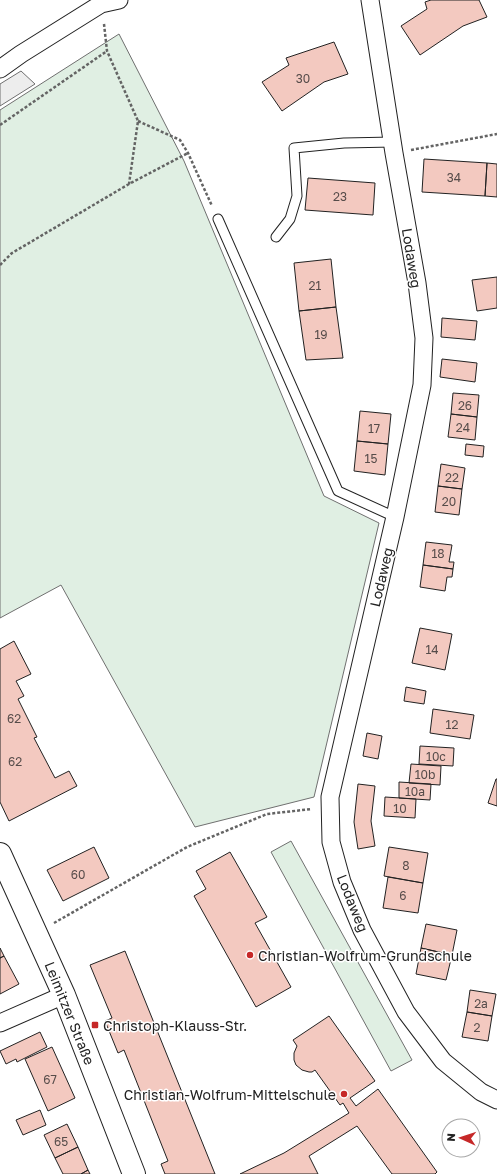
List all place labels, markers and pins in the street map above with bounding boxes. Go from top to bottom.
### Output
place label: Christian-Wolfrum-Grundschule [258,947,472,964]
marker: Christian-Wolfrum-Grundschule [245,950,255,960]
place label: Christoph-Klauss-Str. [103,1017,247,1034]
marker: Christoph-Klauss-Str. [90,1020,100,1030]
place label: Christian-Wolfrum-Mittelschule [124,1086,336,1103]
marker: Christian-Wolfrum-Mittelschule [339,1089,349,1099]

